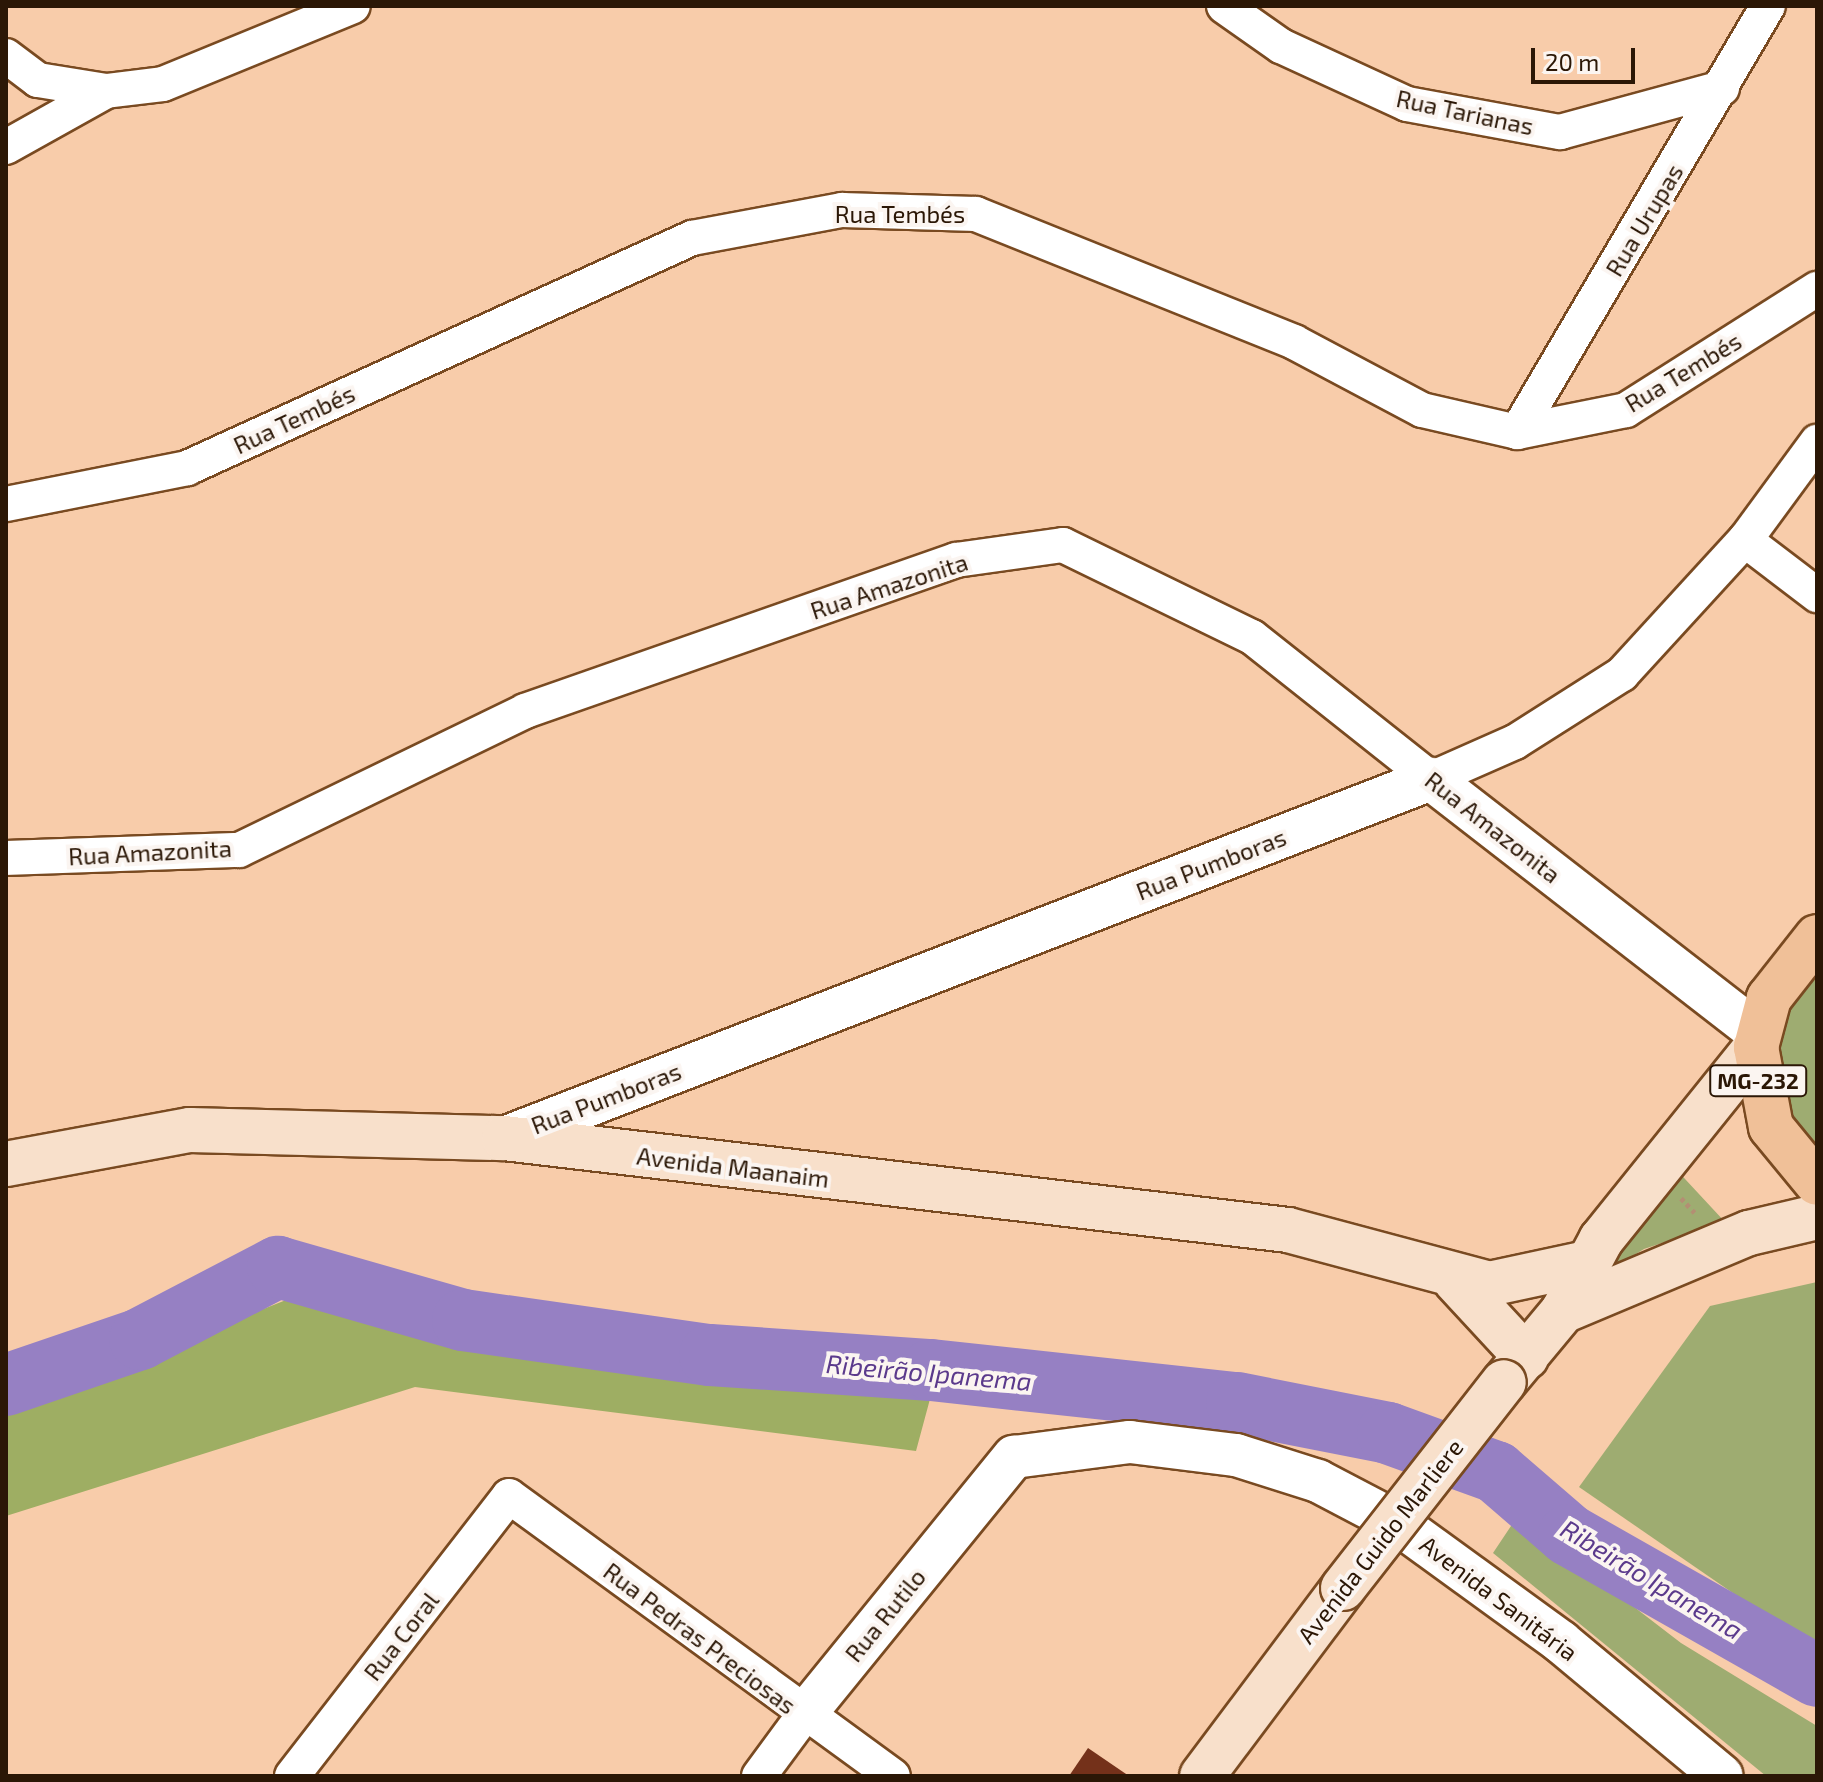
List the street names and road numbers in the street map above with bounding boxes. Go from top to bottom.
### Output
street label: Rua Tarianas [1394,83,1536,141]
street label: Rua Urupas [1599,159,1689,281]
street label: Rua Tembés [835,200,965,228]
street label: Rua Tembés [1619,326,1747,418]
street label: Rua Tembés [229,378,359,460]
street label: Rua Amazonita [806,547,972,625]
street label: Rua Amazonita [1419,765,1567,889]
street label: Rua Pumboras [1132,822,1290,906]
street label: Rua Amazonita [67,833,233,871]
street label: Rua Pumboras [527,1056,685,1140]
road number: MG-232 [1708,1063,1808,1099]
street label: Avenida Maanaim [635,1141,831,1193]
street label: Avenida Guido Marliere [1291,1433,1469,1649]
street label: Avenida Sanitária [1415,1529,1583,1667]
street label: Rua Pedras Preciosas [598,1556,802,1720]
street label: Rua Rutilo [839,1563,931,1667]
street label: Rua Coral [358,1586,444,1686]

